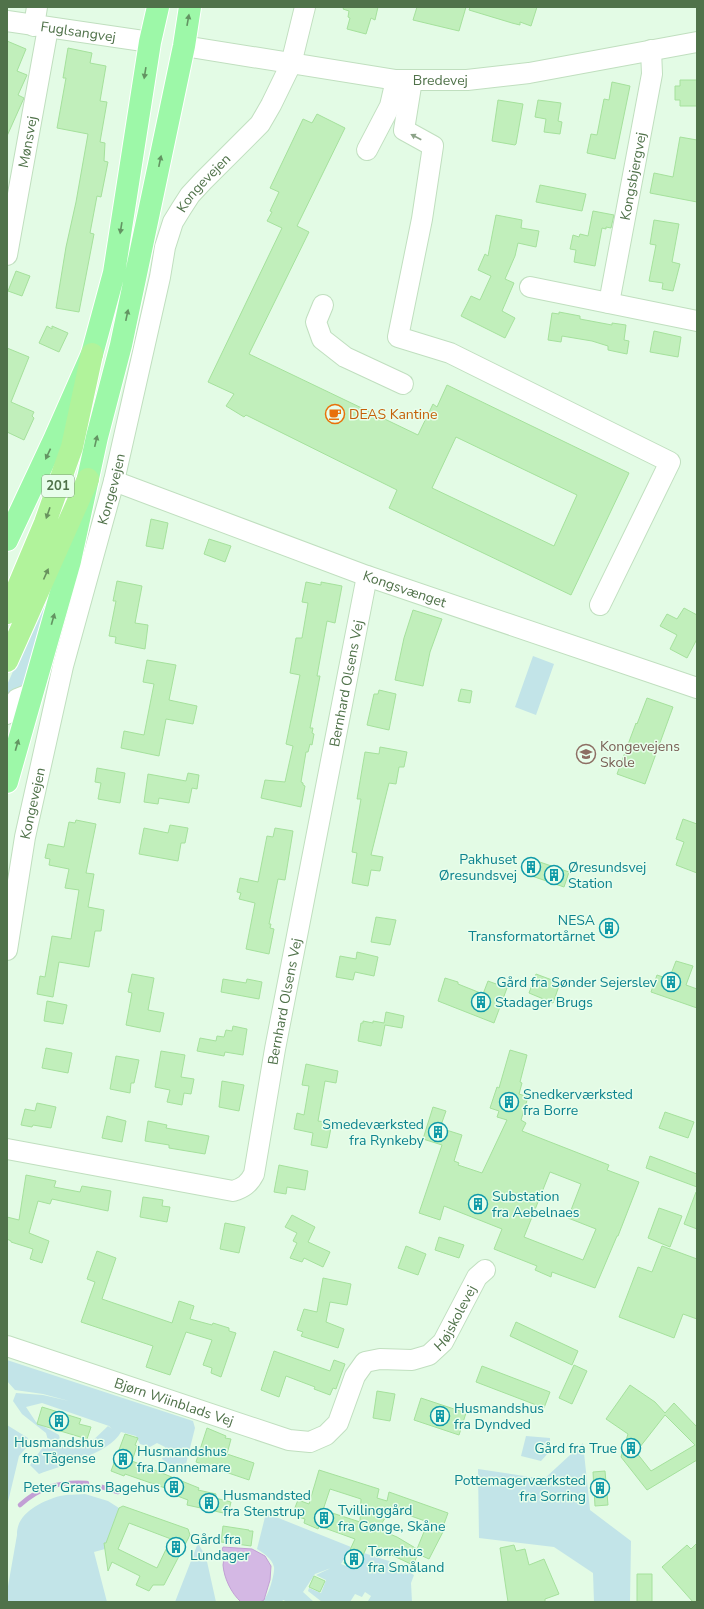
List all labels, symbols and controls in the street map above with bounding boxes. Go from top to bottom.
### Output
one-way arrow [185,13,191,26]
street label: Fuglsangvej [39,17,117,46]
one-way arrow [142,67,148,79]
street label: Bredevej [413,71,468,90]
street label: Mønsvej [13,114,41,169]
street label: Kongsbjergvej [615,131,650,222]
one-way arrow [411,134,422,140]
street label: Kongevejen [172,149,235,216]
one-way arrow [157,155,163,167]
one-way arrow [118,222,124,234]
one-way arrow [125,309,131,321]
cafe icon: DEAS Kantine [324,403,346,425]
place label: DEAS Kantine [349,405,437,424]
one-way arrow [94,435,100,447]
one-way arrow [45,449,51,460]
street label: Kongevejen [93,451,129,527]
road number: 201 [42,475,74,497]
one-way arrow [45,508,51,520]
street label: Kongsvænget [360,566,449,612]
one-way arrow [43,569,49,580]
one-way arrow [50,613,56,625]
street label: Bernhard Olsens Vej [324,618,368,748]
place label: Kongevejens Skole [600,737,680,772]
one-way arrow [15,738,21,751]
school or university icon: Kongevejens Skole [575,743,597,765]
street label: Kongevejen [15,765,50,841]
place label: Pakhuset Øresundsvej [439,850,517,885]
building icon: Pakhuset Øresundsvej [520,856,542,878]
place label: Øresundsvej Station [568,858,646,893]
building icon: Øresundsvej Station [543,864,565,886]
place label: NESA Transformatortårnet [468,911,595,946]
building icon: NESA Transformatortårnet [598,917,620,939]
street label: Bernhard Olsens Vej [263,936,306,1066]
building icon: Gård fra Sønder Sejerslev [660,971,682,993]
place label: Gård fra Sønder Sejerslev [496,973,658,992]
building icon: Stadager Brugs [470,991,492,1013]
place label: Stadager Brugs [495,993,593,1012]
place label: Snedkerværksted fra Borre [523,1085,633,1120]
building icon: Snedkerværksted fra Borre [498,1091,520,1113]
place label: Smedeværksted fra Rynkeby [322,1115,425,1150]
building icon: Smedeværksted fra Rynkeby [427,1121,449,1143]
place label: Substation fra Aebelnaes [492,1187,580,1222]
building icon: Substation fra Aebelnaes [467,1193,489,1215]
street label: Højskolevej [430,1282,481,1355]
street label: Bjørn Wiinblads Vej [112,1373,236,1430]
place label: Husmandshus fra Dyndved [454,1399,544,1434]
building icon: Husmandshus fra Dyndved [429,1405,451,1427]
building icon: Husmandshus fra Tågense [48,1410,70,1432]
place label: Husmandshus fra Tågense [14,1433,104,1468]
building icon: Gård fra True [620,1437,642,1459]
place label: Gård fra True [534,1439,617,1458]
place label: Husmandshus fra Dannemare [137,1442,231,1477]
building icon: Husmandshus fra Dannemare [112,1448,134,1470]
place label: Pottemagerværksted fra Sorring [454,1471,586,1506]
building icon: Peter Grams Bagehus [163,1476,185,1498]
building icon: Pottemagerværksted fra Sorring [589,1477,611,1499]
place label: Peter Grams Bagehus [23,1478,160,1497]
place label: Husmandsted fra Stenstrup [223,1486,311,1521]
building icon: Husmandsted fra Stenstrup [198,1492,220,1514]
place label: Tvillinggård fra Gønge, Skåne [338,1501,445,1536]
building icon: Tvillinggård fra Gønge, Skåne [313,1507,335,1529]
place label: Gård fra Lundager [190,1530,250,1565]
building icon: Gård fra Lundager [165,1536,187,1558]
place label: Tørrehus fra Småland [368,1542,444,1577]
building icon: Tørrehus fra Småland [343,1548,365,1570]

